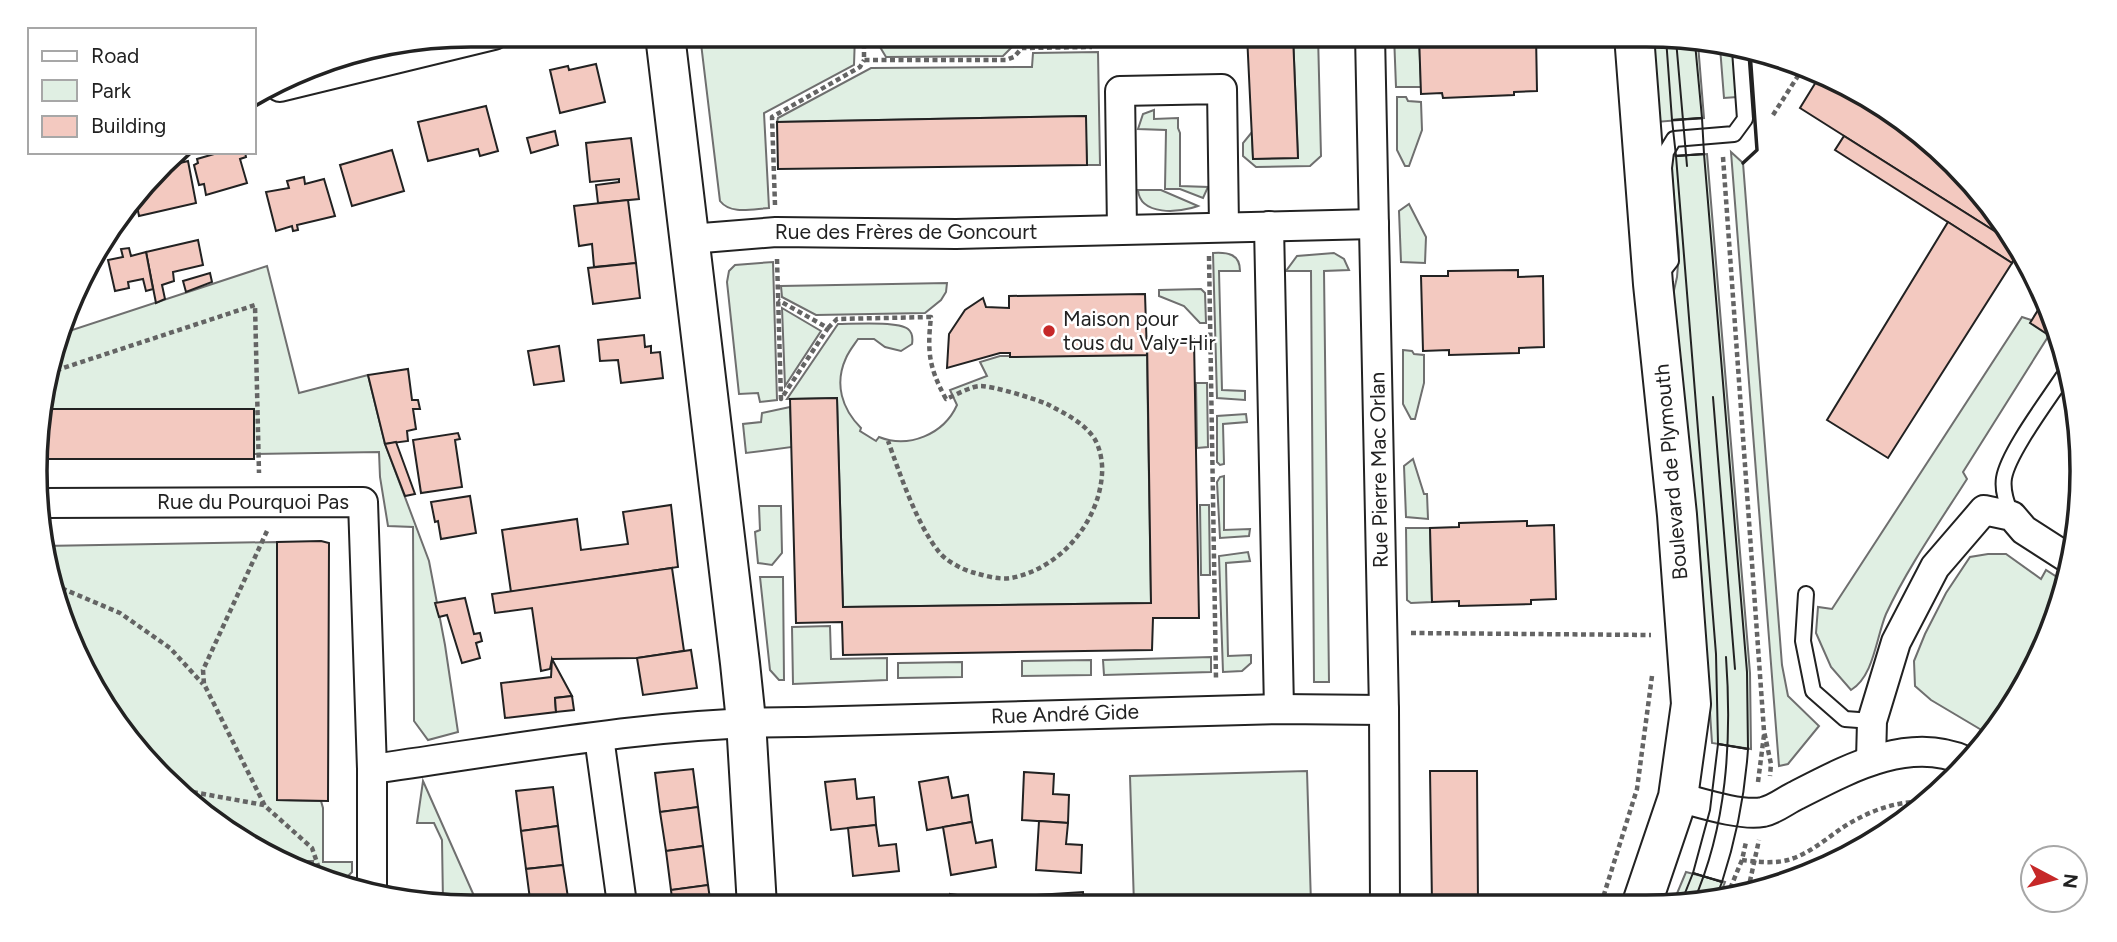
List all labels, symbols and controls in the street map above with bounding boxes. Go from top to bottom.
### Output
legend [28,28,256,154]
text: Road [91,43,139,68]
text: Park [91,78,132,103]
text: Building [91,113,166,138]
street label: Rue des Frères de Goncourt [775,219,1037,244]
place label: Maison pour tous du Valy-Hir [1063,306,1216,355]
marker: Maison pour tous du Valy-Hir [1041,323,1057,339]
street label: Boulevard de Plymouth [1649,363,1692,581]
street label: Rue Pierre Mac Orlan [1364,372,1393,568]
street label: Rue du Pourquoi Pas [157,489,349,514]
street label: Rue André Gide [991,698,1139,729]
north arrow [2019,844,2089,914]
text: N [2058,872,2083,890]

